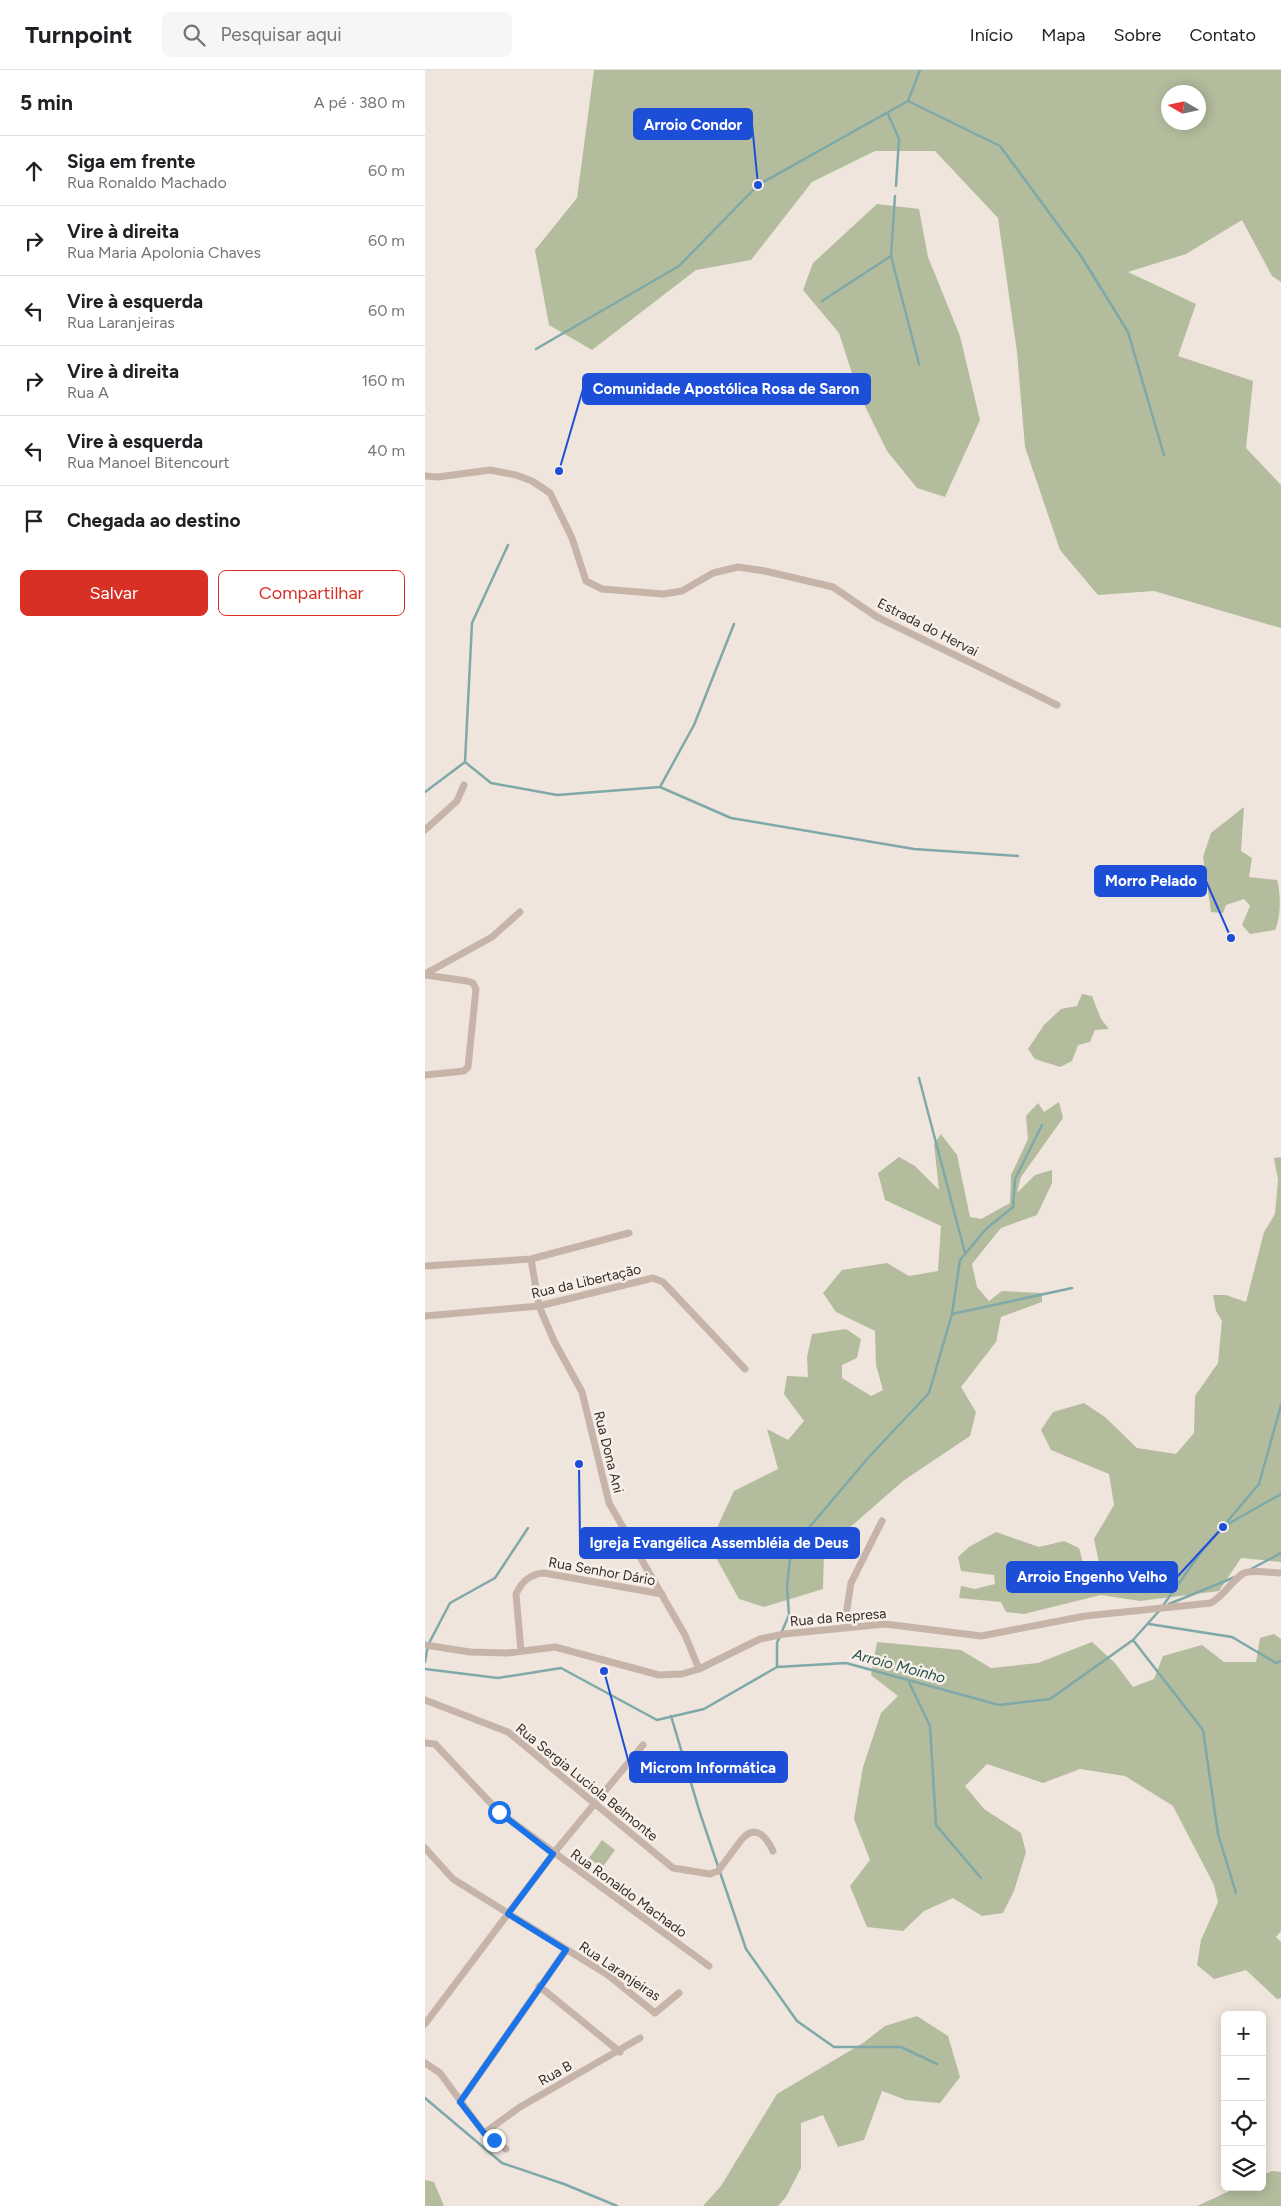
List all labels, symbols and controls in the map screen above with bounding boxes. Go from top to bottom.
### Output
search box [162,12,512,57]
text: Turnpoint [25,20,132,49]
icon: search [180,21,208,49]
text: Pesquisar aqui [220,23,342,46]
text: Início [970,24,1013,46]
text: Mapa [1041,24,1085,46]
text: Sobre [1113,24,1161,46]
text: Contato [1189,24,1256,46]
north arrow [1161,85,1206,130]
text: 5 min [20,90,73,115]
text: A pé · 380 m [314,93,405,112]
callout: Arroio Condor [634,109,752,139]
text: Arroio Condor [644,116,743,134]
text: Siga em frente [67,150,195,173]
icon: ahead [20,157,48,185]
text: 60 m [368,161,405,180]
text: Rua Ronaldo Machado [67,173,227,192]
text: Vire à direita [67,220,179,243]
icon: right [20,227,48,255]
text: 60 m [368,231,405,250]
text: Rua Maria Apolonia Chaves [67,243,261,262]
text: Vire à esquerda [67,290,203,313]
icon: left [20,297,48,325]
text: 60 m [368,301,405,320]
text: Rua Laranjeiras [67,313,175,332]
text: Vire à direita [67,360,179,383]
icon: right [20,367,48,395]
text: 160 m [362,371,405,390]
callout: Comunidade Apostólica Rosa de Saron [583,374,870,404]
text: Comunidade Apostólica Rosa de Saron [593,380,859,398]
text: Rua A [67,383,109,402]
text: Vire à esquerda [67,430,203,453]
icon: left [20,437,48,465]
text: 40 m [367,441,405,460]
text: Rua Manoel Bitencourt [67,453,230,472]
icon: arrive [20,507,48,535]
text: Chegada ao destino [67,509,240,532]
button: Salvar [20,570,208,616]
button: Compartilhar [218,570,405,616]
street label: Estrada do Hervai [874,595,981,660]
callout: Morro Pelado [1095,866,1206,896]
text: Morro Pelado [1105,872,1197,890]
street label: Rua da Libertação [529,1261,643,1302]
street label: Rua Dona Ani [590,1409,627,1495]
callout: Igreja Evangélica Assembléia de Deus [580,1528,859,1558]
text: Igreja Evangélica Assembléia de Deus [589,1534,849,1552]
street label: Rua Senhor Dário [547,1554,657,1589]
callout: Arroio Engenho Velho [1007,1562,1177,1592]
text: Arroio Engenho Velho [1017,1568,1168,1586]
street label: Rua da Represa [789,1605,887,1630]
water label: Arroio Moinho [850,1645,948,1687]
street label: Rua Sergia Luciola Belmonte [512,1720,661,1845]
callout: Microm Informática [630,1752,787,1782]
text: Microm Informática [640,1759,776,1777]
route start [488,1801,511,1824]
street label: Rua Ronaldo Machado [567,1845,690,1941]
street label: Rua Laranjeiras [576,1938,664,2005]
map controls [1221,2011,1266,2191]
button: + [1221,2011,1266,2056]
button: − [1221,2056,1266,2101]
street label: Rua B [535,2057,575,2090]
button: locate [1221,2101,1266,2146]
route end [483,2129,506,2152]
button: layers [1221,2146,1266,2191]

